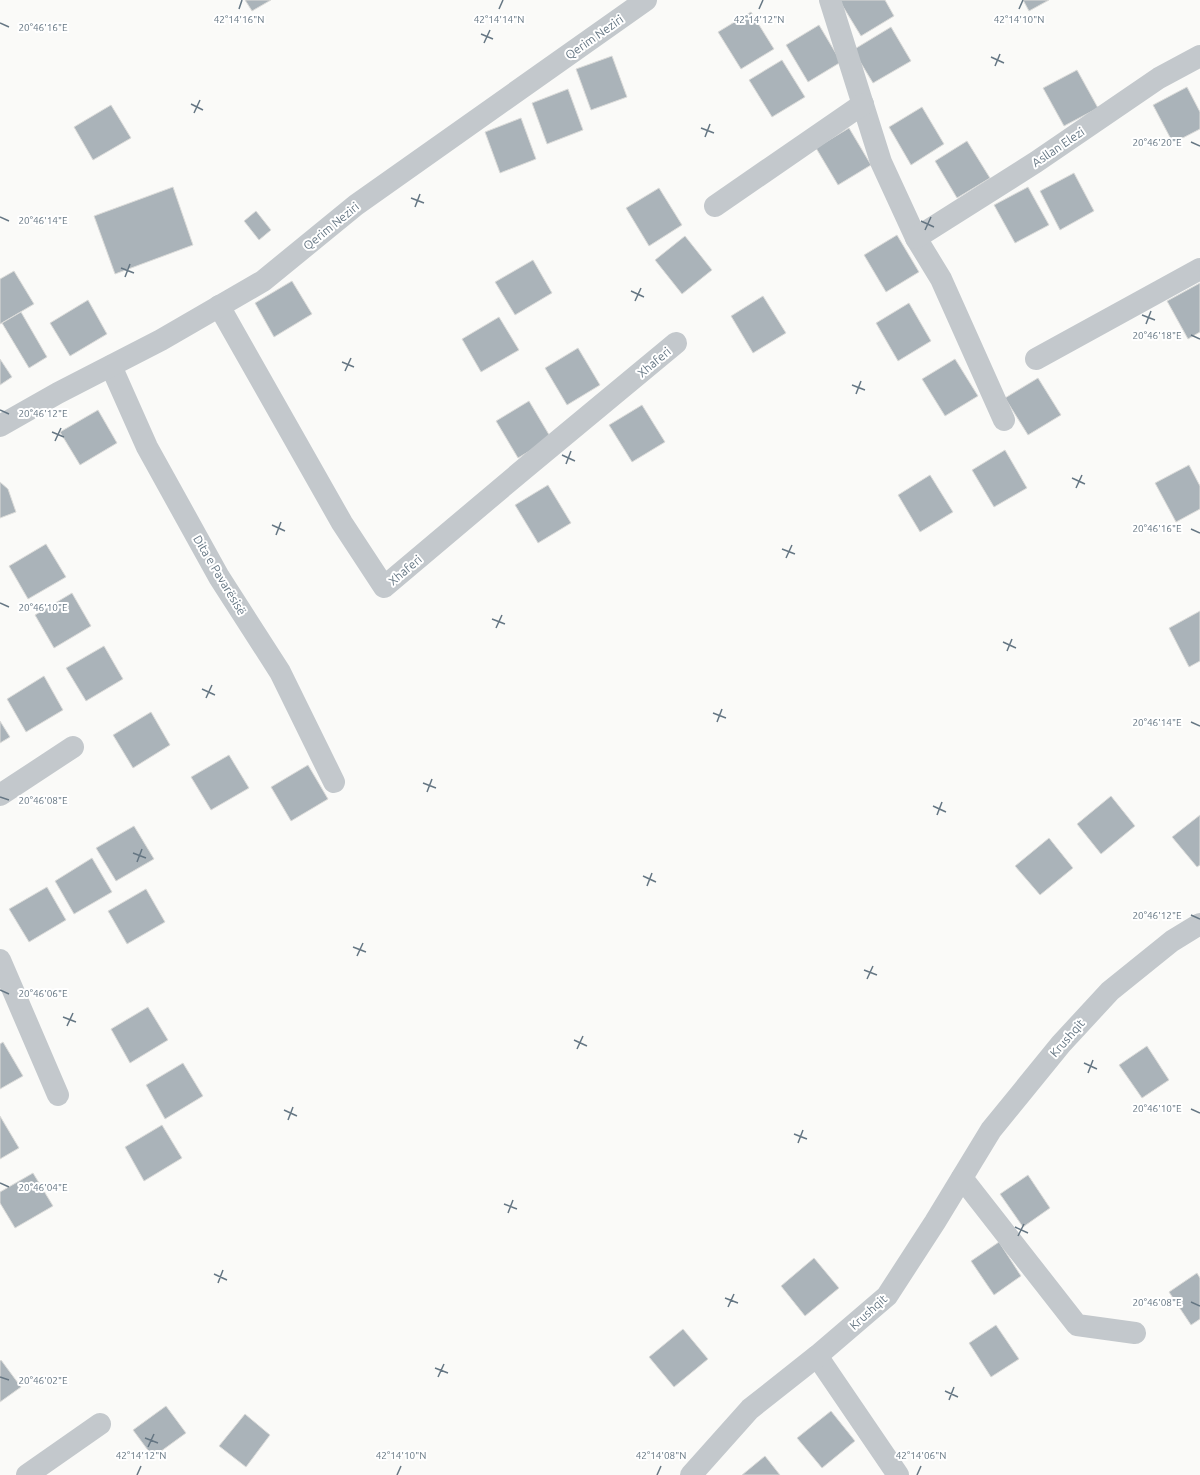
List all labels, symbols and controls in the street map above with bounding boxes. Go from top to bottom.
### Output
street label: Qerim Neziri [563,12,625,62]
text: 42°14'16"N [214,14,264,25]
text: 42°14'14"N [474,14,524,25]
text: 42°14'12"N [734,14,784,25]
text: 42°14'10"N [994,14,1044,25]
text: 20°46'16"E [18,22,68,33]
street label: Asllan Elezi [1029,125,1087,169]
text: 20°46'20"E [1132,137,1182,148]
street label: Qerim Neziri [301,200,361,252]
text: 20°46'14"E [18,215,68,226]
text: 20°46'18"E [1132,330,1182,341]
street label: Xhaferi [635,344,673,380]
text: 20°46'12"E [18,408,68,419]
text: 20°46'16"E [1132,523,1182,534]
street label: Dita e Pavarësisë [191,533,249,617]
street label: Xhaferi [386,552,424,588]
text: 20°46'10"E [18,602,68,613]
text: 20°46'14"E [1132,717,1182,728]
text: 20°46'08"E [18,795,68,806]
text: 20°46'12"E [1132,910,1182,921]
text: 20°46'06"E [18,988,68,999]
street label: Krushqit [1047,1016,1087,1059]
text: 20°46'10"E [1132,1103,1182,1114]
text: 20°46'04"E [18,1182,68,1193]
street label: Krushqit [847,1292,889,1332]
text: 20°46'08"E [1132,1297,1182,1308]
text: 20°46'02"E [18,1375,68,1386]
text: 42°14'12"N [116,1450,166,1461]
text: 42°14'10"N [376,1450,426,1461]
text: 42°14'08"N [636,1450,686,1461]
text: 42°14'06"N [896,1450,946,1461]

